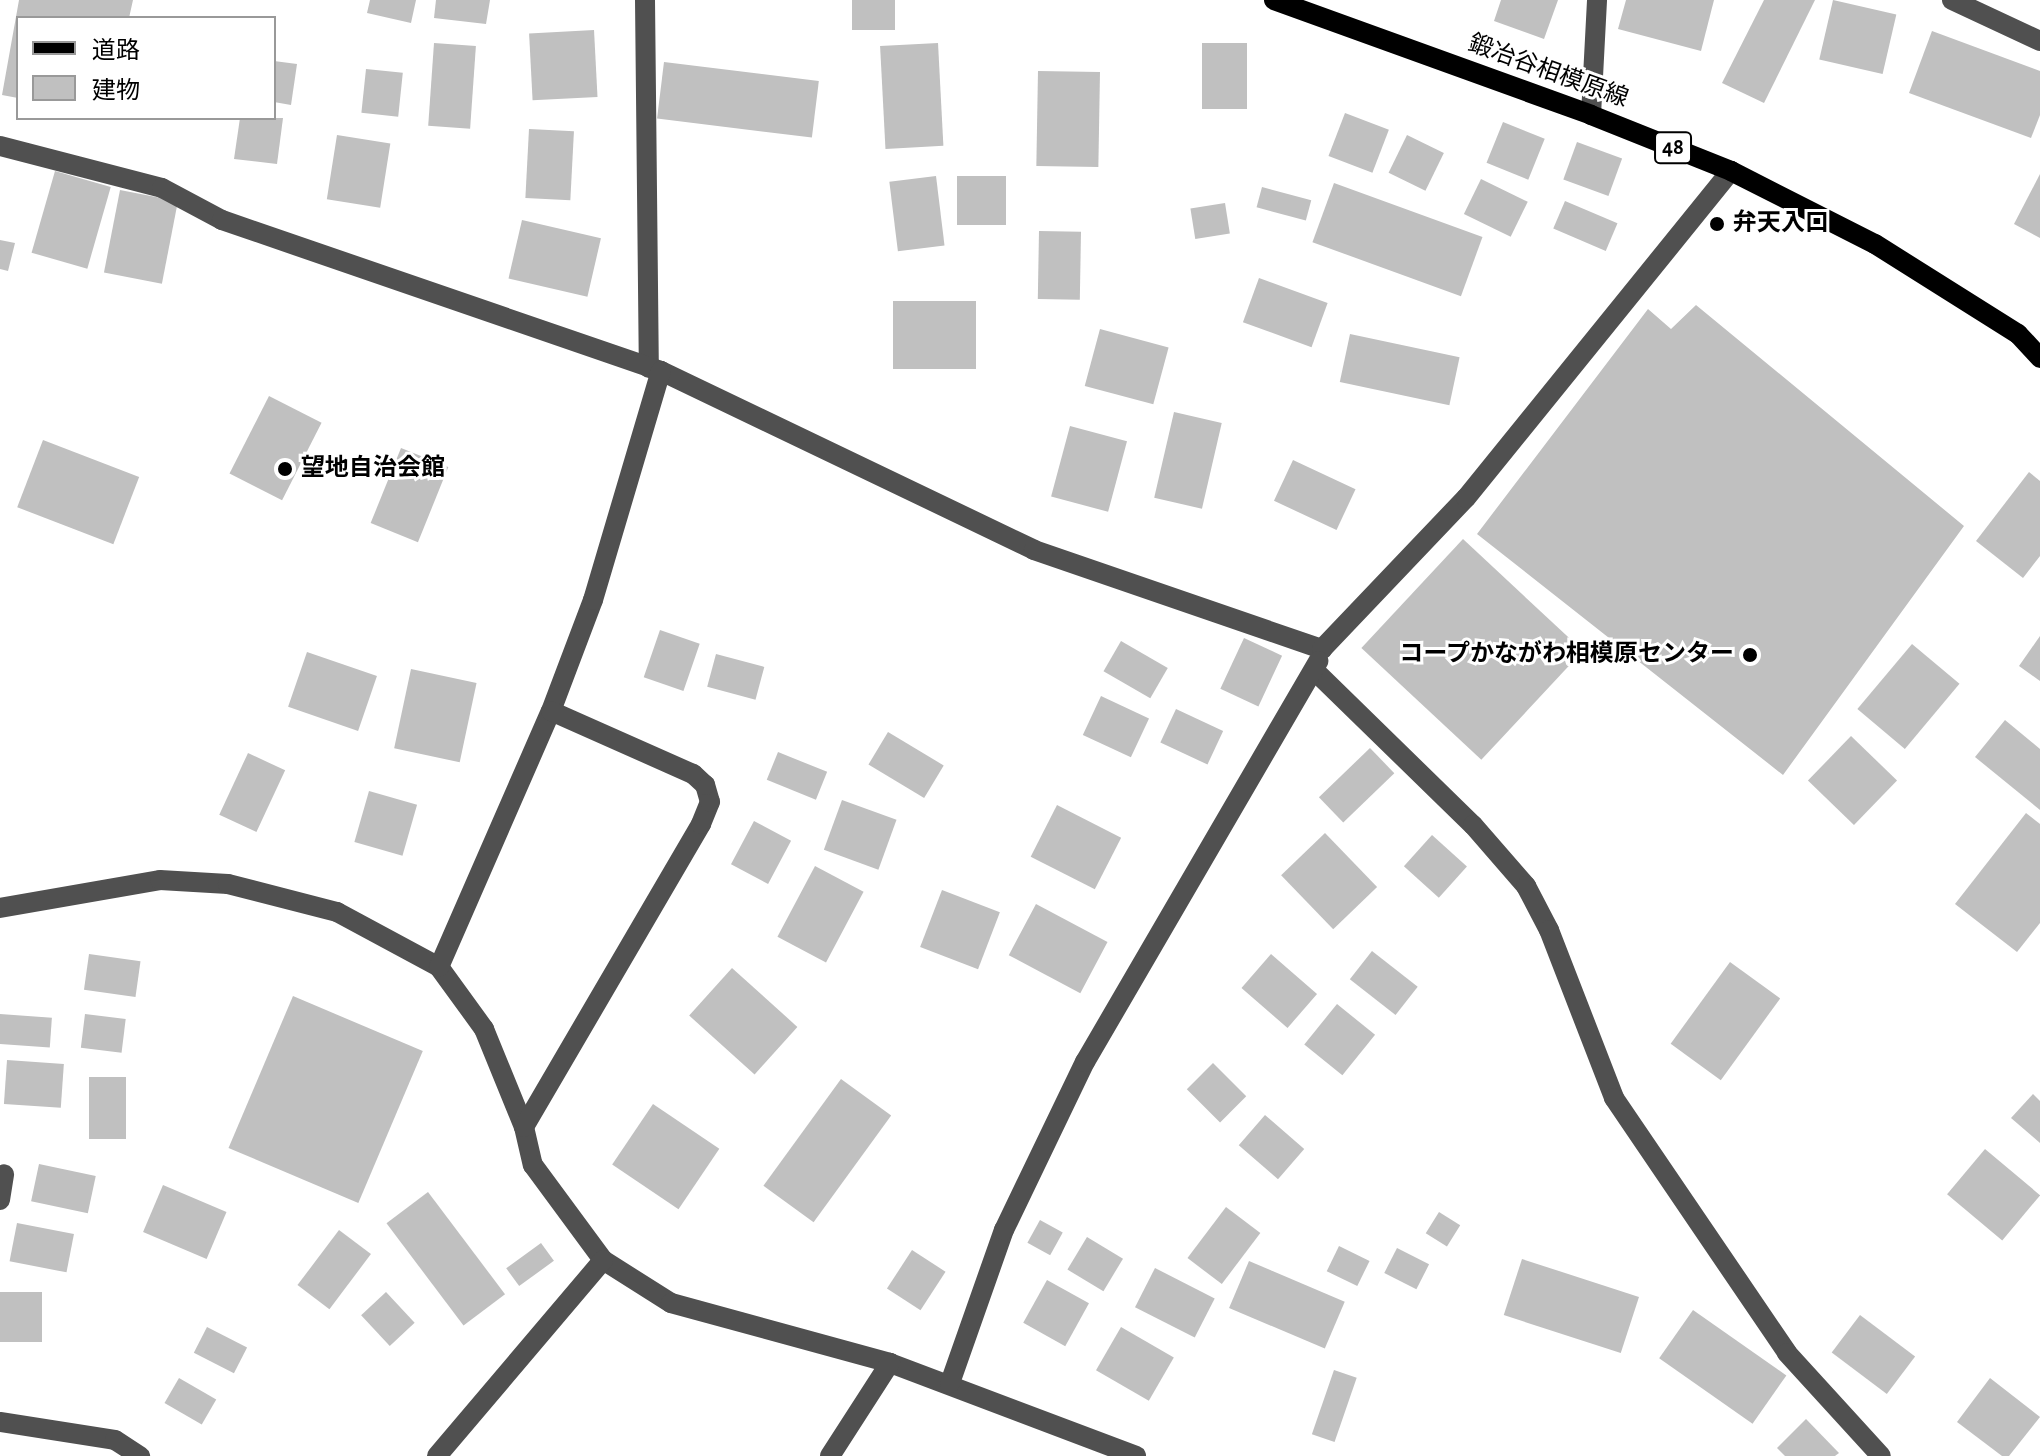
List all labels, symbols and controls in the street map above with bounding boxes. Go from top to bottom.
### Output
legend [16,16,276,120]
street label: 鍛冶谷相模原線 [1464,30,1632,114]
text: 道路 [92,39,140,63]
text: 建物 [92,79,140,103]
road number: 48 [1653,130,1693,166]
place label: 弁天入口 [1733,210,1829,238]
marker: 弁天入口 [1708,215,1726,233]
place label: 望地自治会館 [301,455,445,483]
marker: 望地自治会館 [276,460,294,478]
place label: コープかながわ相模原センター [1398,641,1734,669]
marker: コープかながわ相模原センター [1741,646,1759,664]

